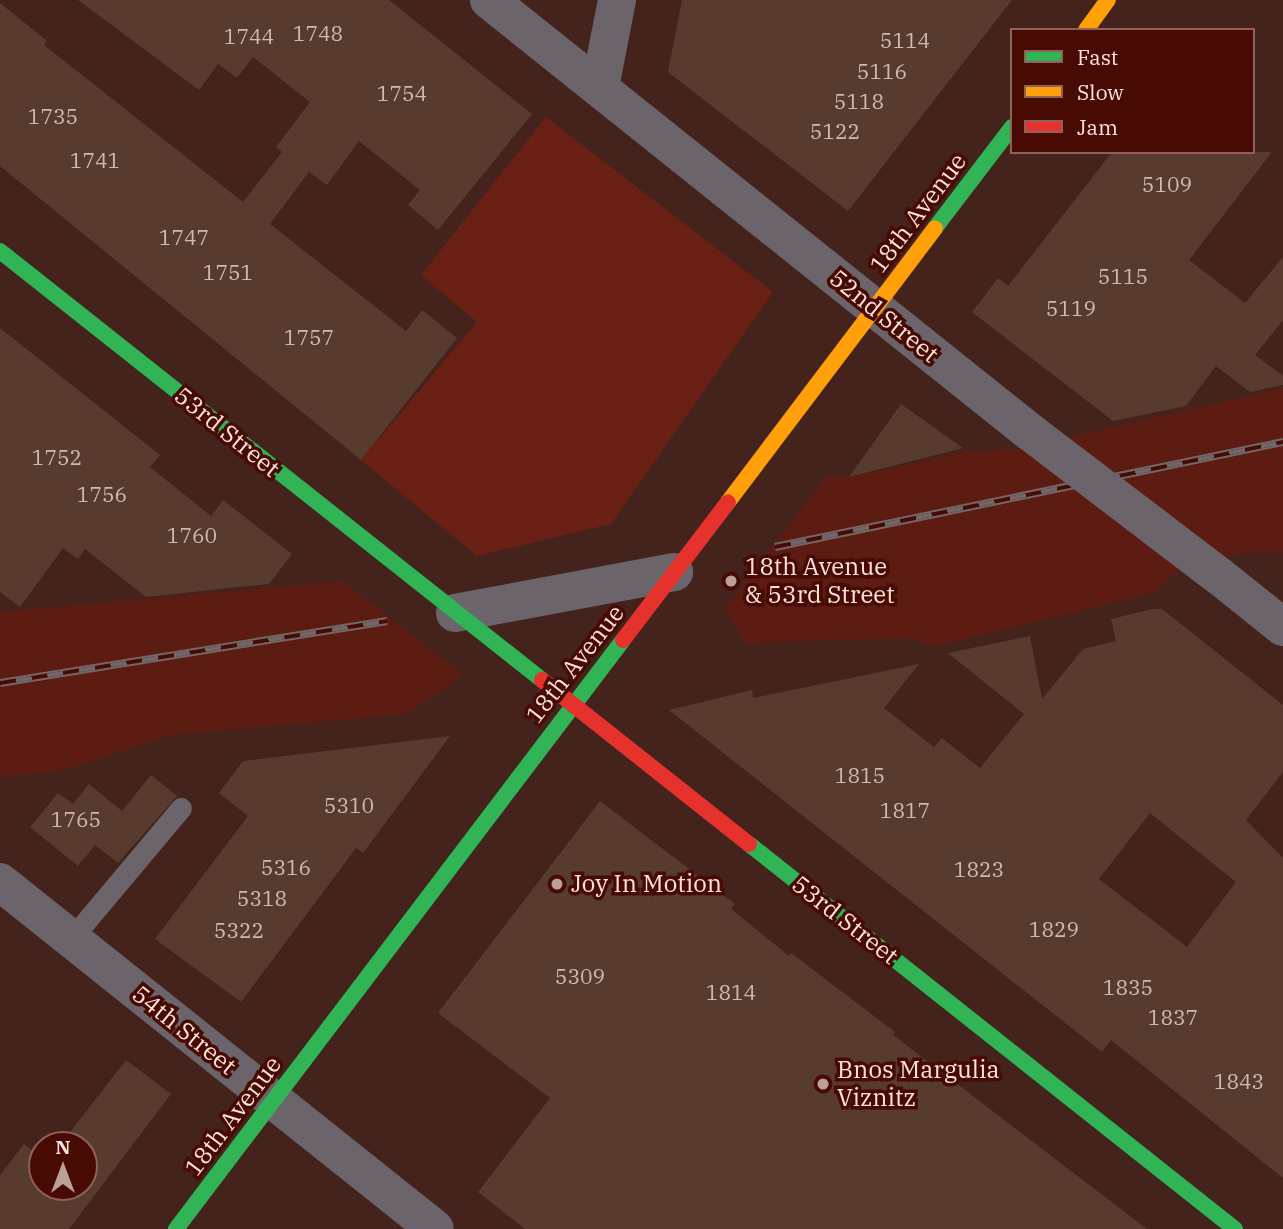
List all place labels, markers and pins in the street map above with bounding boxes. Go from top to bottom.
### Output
place label: 18th Avenue & 53rd Street [745,553,895,609]
marker: 18th Avenue & 53rd Street [723,573,739,589]
place label: Joy In Motion [571,870,722,898]
marker: Joy In Motion [549,876,565,892]
place label: Bnos Margulia Viznitz [837,1056,1000,1112]
marker: Bnos Margulia Viznitz [815,1076,831,1092]

